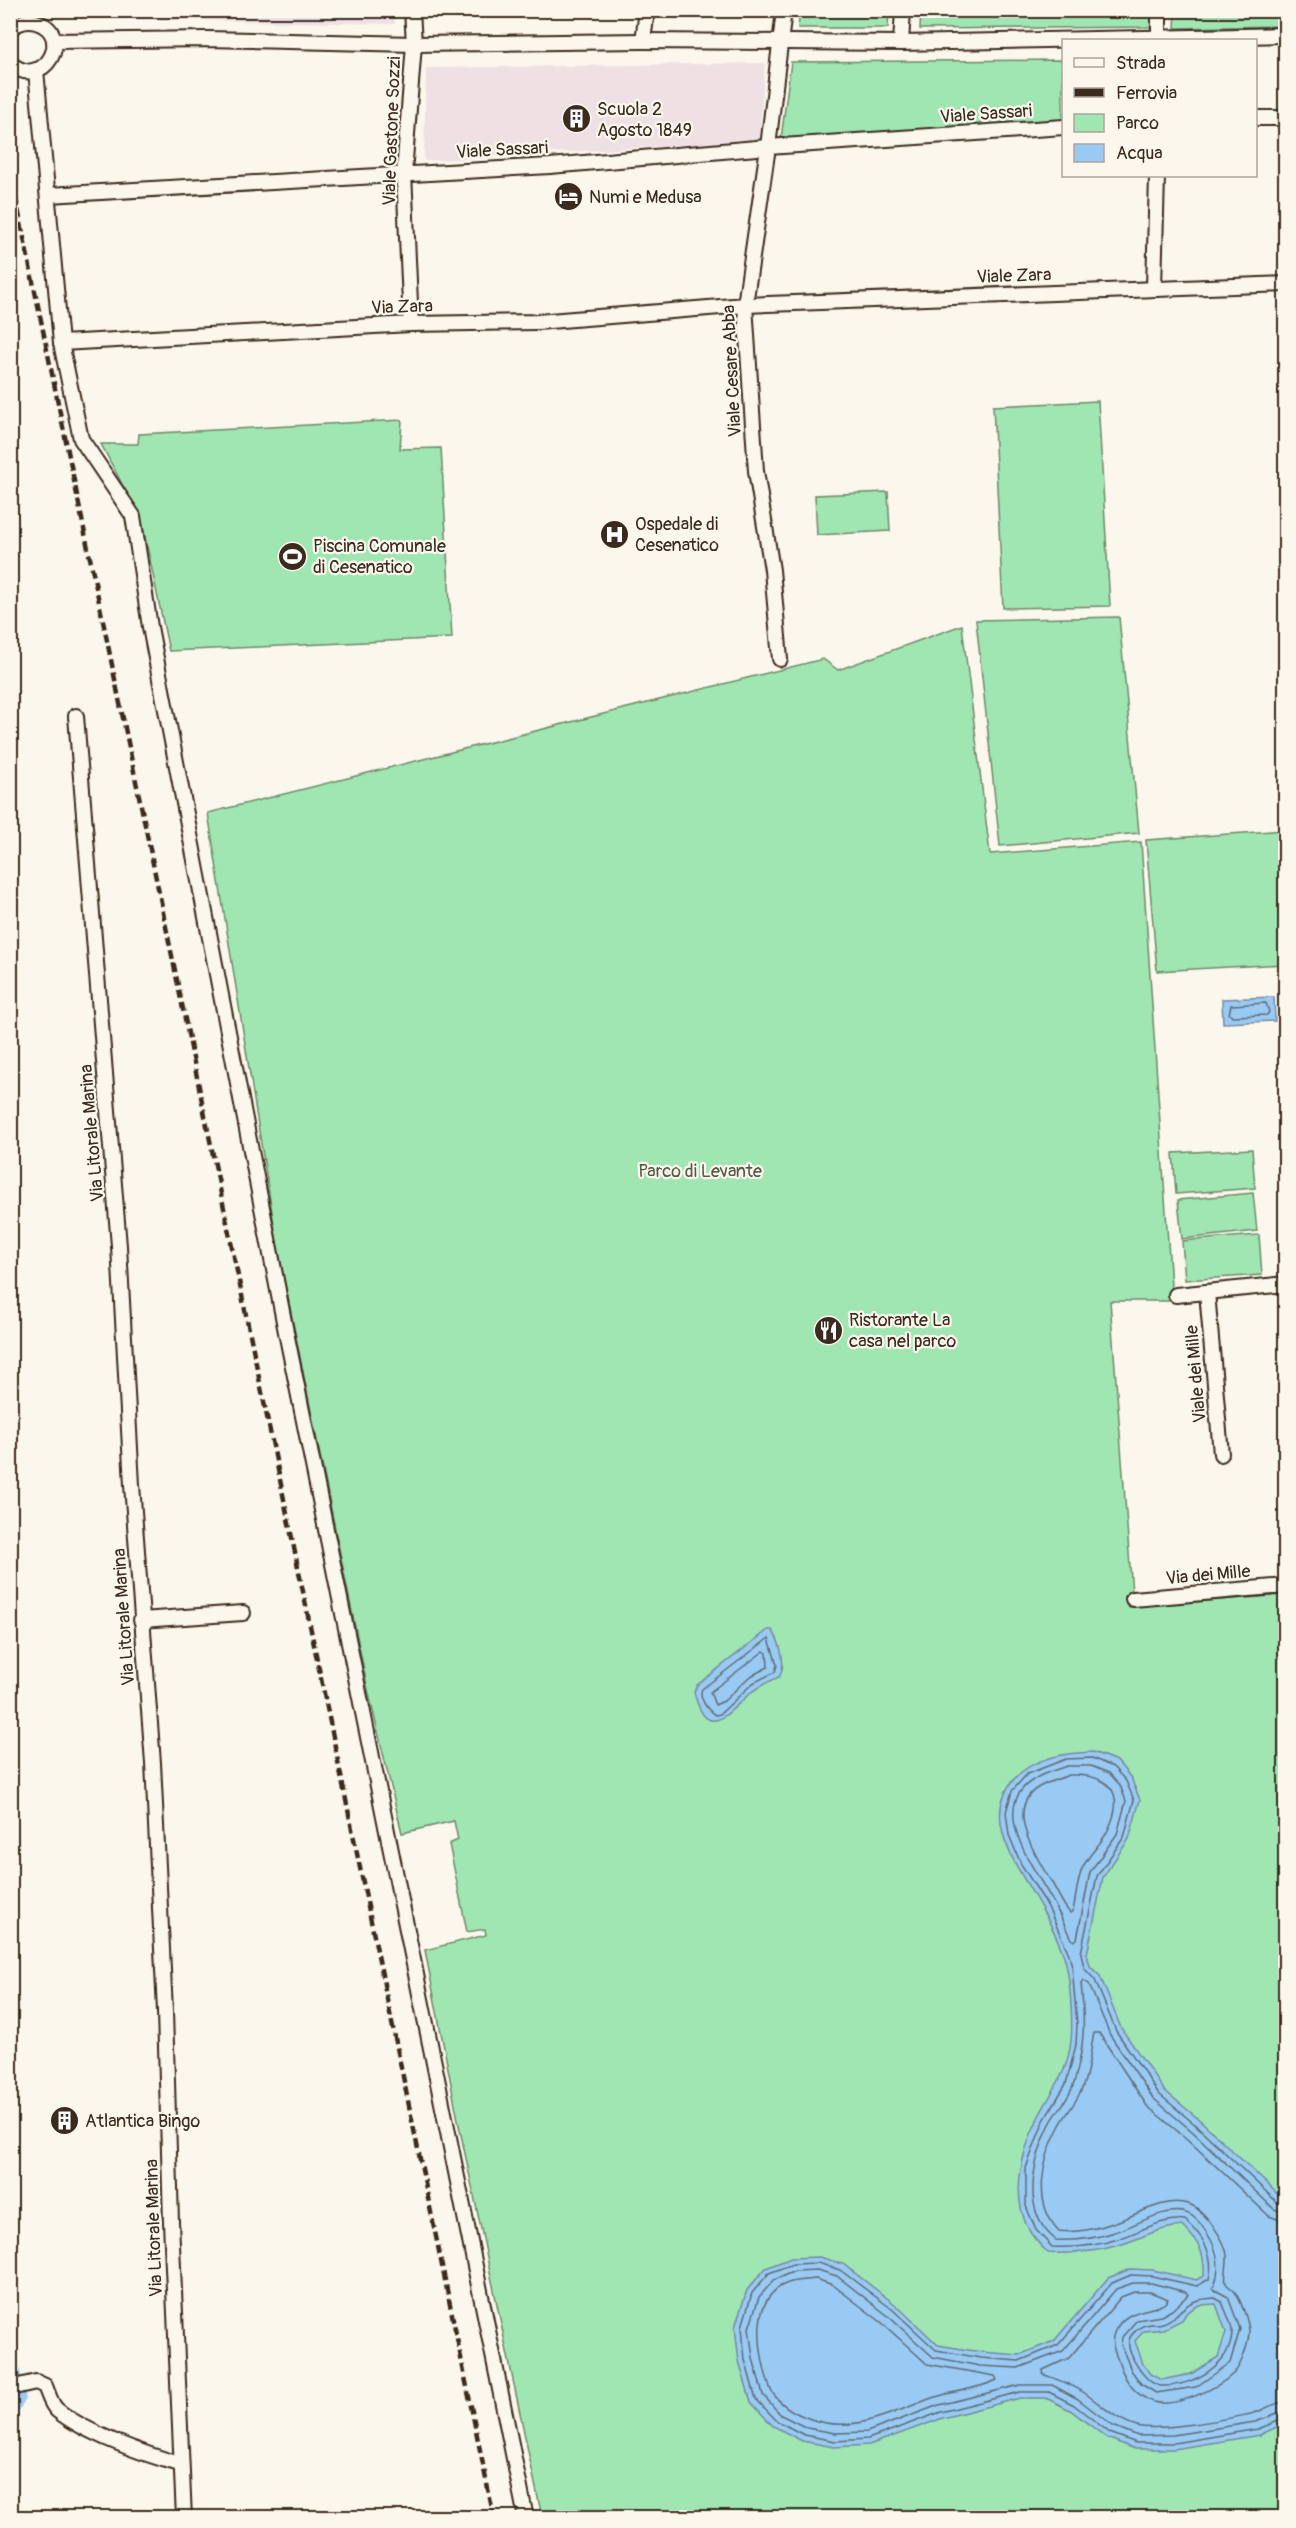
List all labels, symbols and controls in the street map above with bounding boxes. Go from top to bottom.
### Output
legend [1062,39,1257,177]
text: Strada [1116,52,1166,75]
street label: Viale Gastone Sozzi [378,56,406,206]
text: Ferrovia [1116,82,1177,105]
place label: Scuola 2 Agosto 1849 [597,98,692,142]
street label: Viale Sassari [939,99,1033,129]
building icon: Scuola 2 Agosto 1849 [560,103,592,135]
text: Parco [1116,112,1159,135]
street label: Viale Sassari [455,136,549,164]
text: Acqua [1116,142,1163,165]
hotel icon: Numi e Medusa [552,181,584,213]
place label: Numi e Medusa [589,186,702,209]
street label: Viale Zara [976,263,1052,289]
street label: Via Zara [371,294,433,320]
street label: Viale Cesare Abba [717,304,747,438]
place label: Ospedale di Cesenatico [635,513,719,557]
hospital icon: Ospedale di Cesenatico [598,518,630,550]
place label: Piscina Comunale di Cesenatico [313,535,446,579]
sports icon: Piscina Comunale di Cesenatico [276,540,308,572]
street label: Via Litorale Marina [75,1063,109,1203]
park label: Parco di Levante [638,1160,762,1183]
place label: Ristorante La casa nel parco [849,1309,957,1353]
restaurant icon: Ristorante La casa nel parco [812,1314,844,1346]
street label: Viale dei Mille [1180,1324,1212,1424]
street label: Via Litorale Marina [108,1547,140,1687]
street label: Via dei Mille [1165,1560,1251,1590]
building icon: Atlantica Bingo [48,2105,80,2137]
place label: Atlantica Bingo [85,2110,200,2133]
street label: Via Litorale Marina [140,2159,168,2297]

